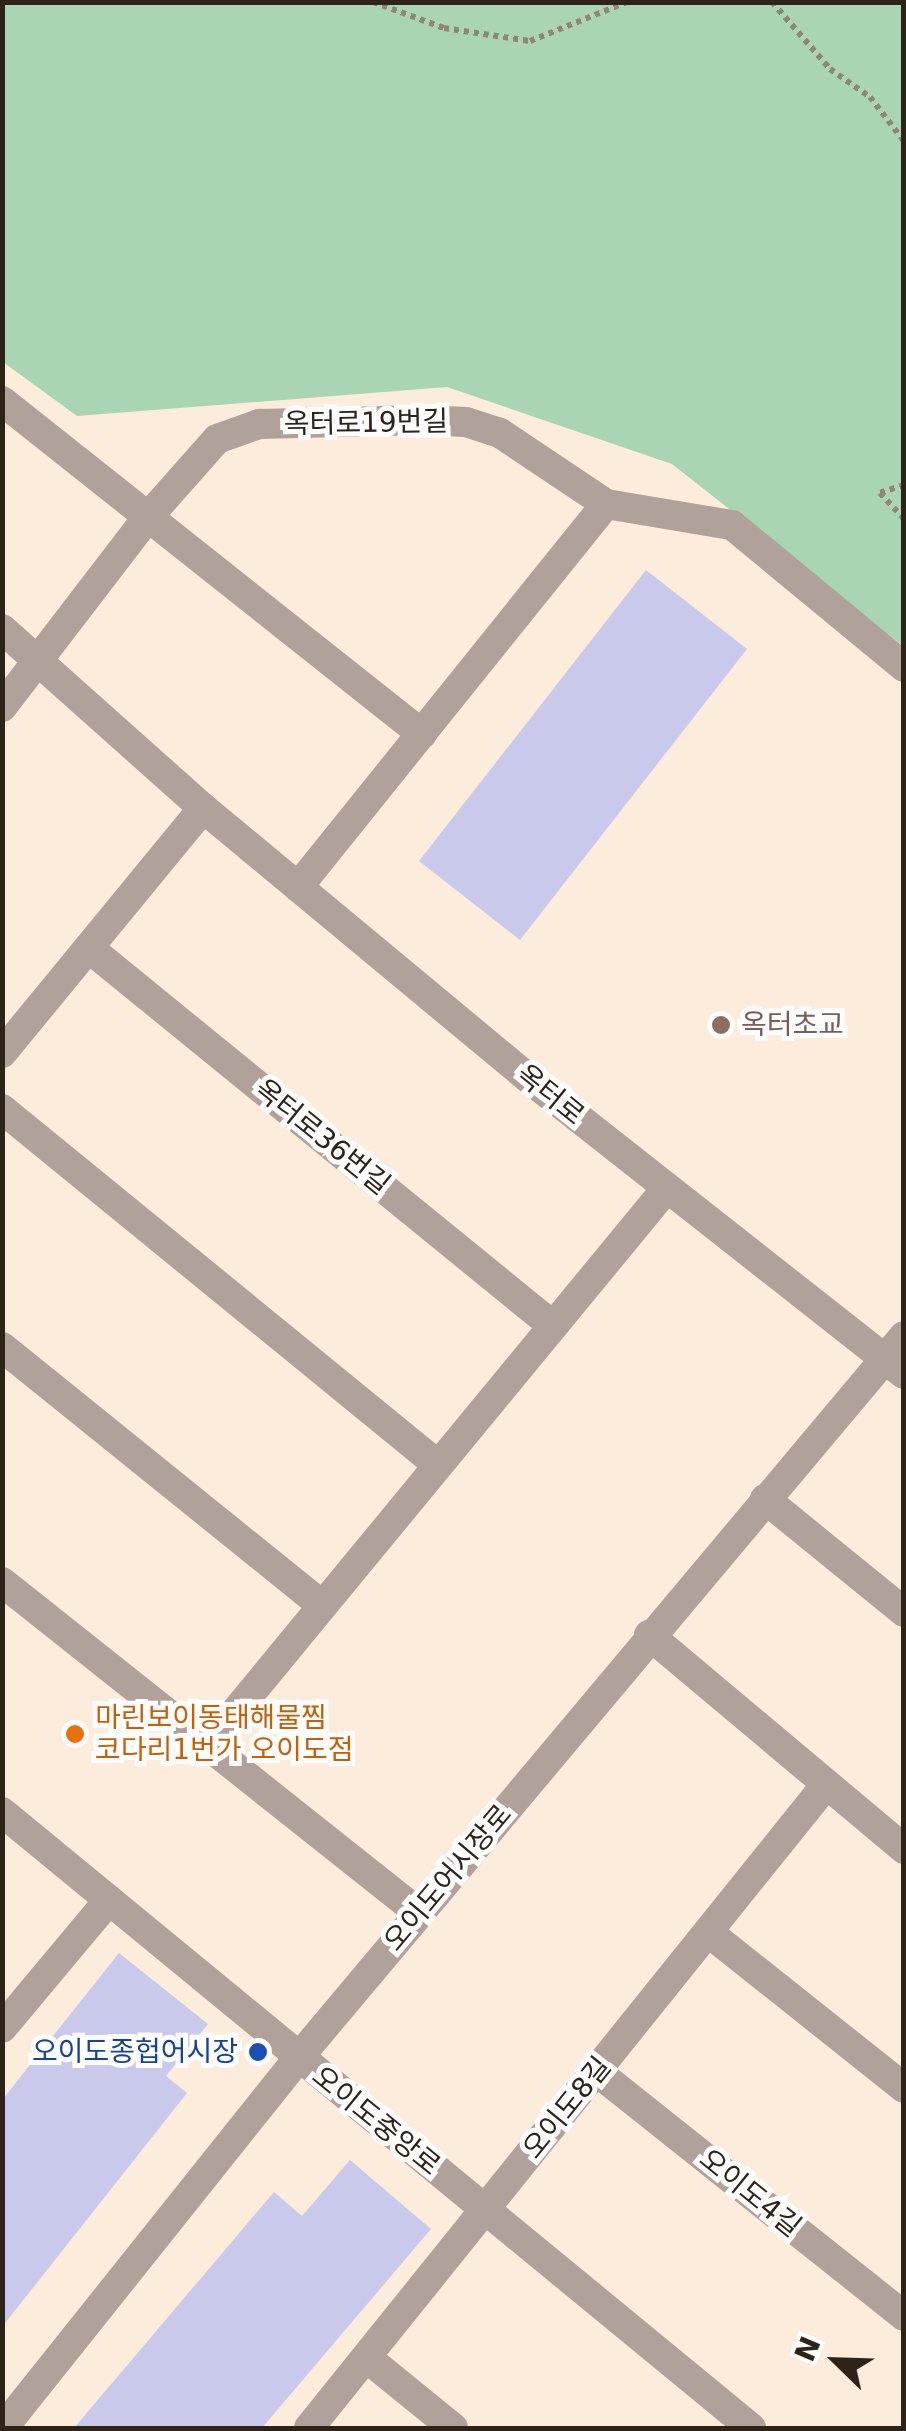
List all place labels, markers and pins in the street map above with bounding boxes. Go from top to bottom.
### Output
place label: 옥터초교 [741,1008,844,1042]
marker: 옥터초교 [710,1014,732,1036]
place label: 마린보이동태해물찜 코다리1번가 오이도점 [95,1701,354,1767]
marker: 마린보이동태해물찜 코다리1번가 오이도점 [64,1723,86,1745]
place label: 오이도종헙어시장 [32,2035,238,2069]
marker: 오이도종헙어시장 [247,2041,269,2063]

